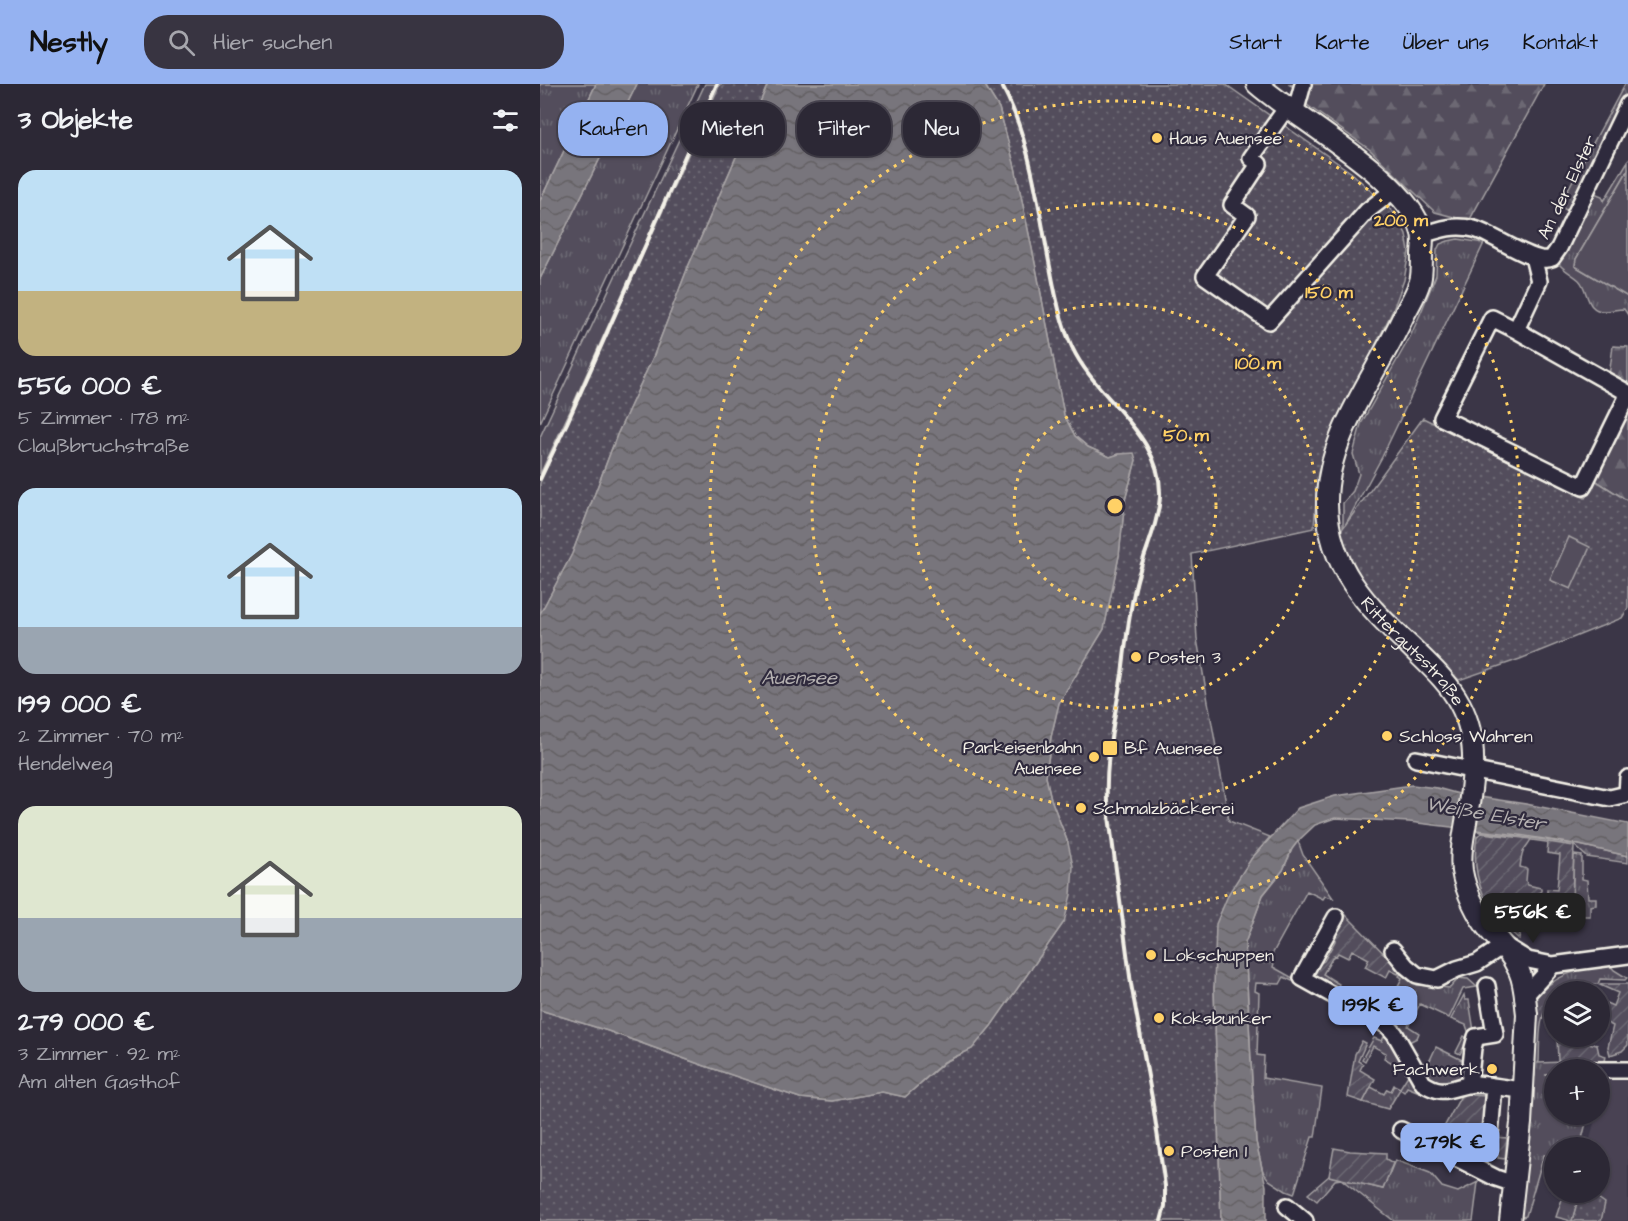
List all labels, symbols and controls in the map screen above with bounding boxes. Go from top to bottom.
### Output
search box [144,15,564,69]
text: Nestly [30,23,108,62]
icon: search [165,26,198,59]
text: Hier suchen [213,27,332,58]
text: Start [1229,28,1282,57]
text: Karte [1315,28,1370,57]
text: Über uns [1403,28,1489,57]
text: Kontakt [1522,28,1598,57]
text: 3 Objekte [18,102,133,138]
chip: Kaufen [558,102,668,156]
chip: Mieten [680,102,785,156]
chip: Filter [797,102,891,156]
chip: Neu [903,102,980,156]
icon: filters [489,104,522,137]
place label: Haus Auensee [1169,126,1283,151]
marker: Haus Auensee [1150,131,1164,145]
street label: An der Elster [1531,131,1604,244]
text: 200 m [1373,208,1429,233]
icon: home [216,209,324,317]
text: 150 m [1305,280,1354,305]
text: 100 m [1235,351,1282,376]
text: 556 000 € [18,368,162,404]
text: 5 Zimmer · 178 m² [18,404,190,432]
text: 50 m [1163,423,1210,448]
text: Claußbruchstraße [18,432,189,460]
centre of rings [1105,496,1125,516]
icon: home [216,527,324,635]
street label: Rittergutsstraße [1354,591,1471,711]
place label: Posten 3 [1148,645,1221,670]
marker: Posten 3 [1129,650,1143,664]
water label: Auensee [761,664,838,692]
text: 199 000 € [18,686,142,722]
text: 2 Zimmer · 70 m² [18,722,184,750]
place label: Schloss Wahren [1399,724,1533,749]
marker: Schloss Wahren [1380,729,1394,743]
place label: Parkeisenbahn Auensee [963,735,1082,781]
place label: Bf Auensee [1124,736,1223,761]
marker: Bf Auensee [1101,739,1119,757]
text: Hendelweg [18,750,112,778]
marker: Parkeisenbahn Auensee [1087,750,1101,764]
water label: Weiße Elster [1424,790,1550,839]
place label: Schmalzbäckerei [1093,796,1234,821]
marker: Schmalzbäckerei [1074,801,1088,815]
icon: home [216,845,324,953]
pin: 556K € [1484,893,1582,944]
text: 556K € [1495,898,1571,926]
place label: Lokschuppen [1163,943,1274,968]
marker: Lokschuppen [1144,948,1158,962]
map controls [1544,981,1610,1203]
button: layers [1544,981,1610,1047]
pin: 199K € [1324,986,1422,1037]
text: 199K € [1342,991,1404,1019]
text: 279 000 € [18,1004,154,1040]
place label: Koksbunker [1171,1006,1271,1031]
marker: Koksbunker [1152,1011,1166,1025]
text: 3 Zimmer · 92 m² [18,1040,181,1068]
place label: Fachwerk [1393,1057,1480,1082]
button: + [1544,1059,1610,1125]
marker: Fachwerk [1485,1062,1499,1076]
text: Am alten Gasthof [18,1068,180,1096]
pin: 279K € [1401,1123,1499,1174]
text: 279K € [1414,1128,1486,1156]
button: − [1544,1137,1610,1203]
place label: Posten 1 [1181,1139,1247,1164]
marker: Posten 1 [1162,1144,1176,1158]

